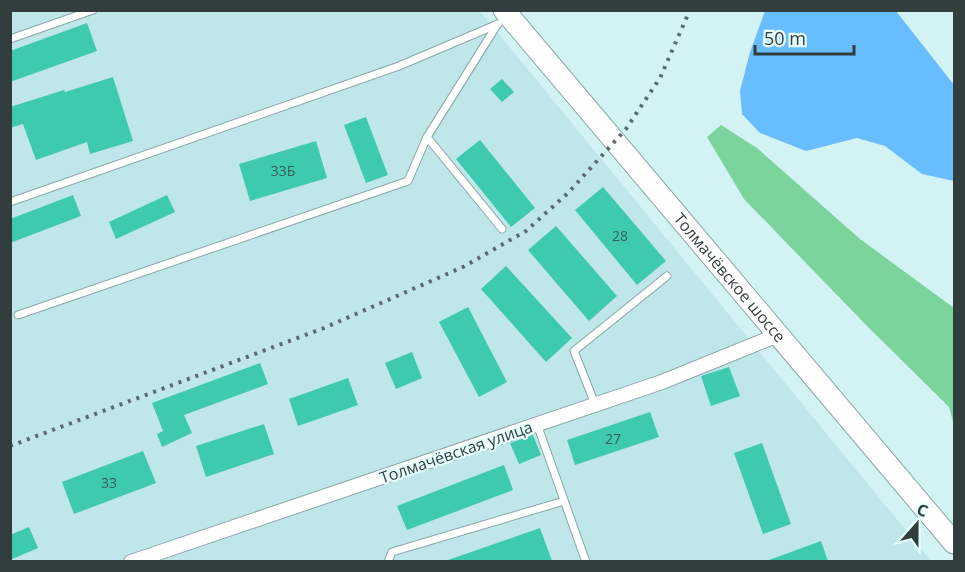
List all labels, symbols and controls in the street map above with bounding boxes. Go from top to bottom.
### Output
scale bar [755,18,854,56]
text: 50 m [764,26,806,50]
house number: 33Б [271,161,295,180]
street label: Толмачёвское шоссе [669,208,791,347]
house number: 28 [612,226,628,245]
street label: Толмачёвская улица [377,416,535,488]
house number: 27 [605,429,621,448]
house number: 33 [101,473,117,492]
north arrow [887,494,947,554]
text: С [914,498,931,522]

